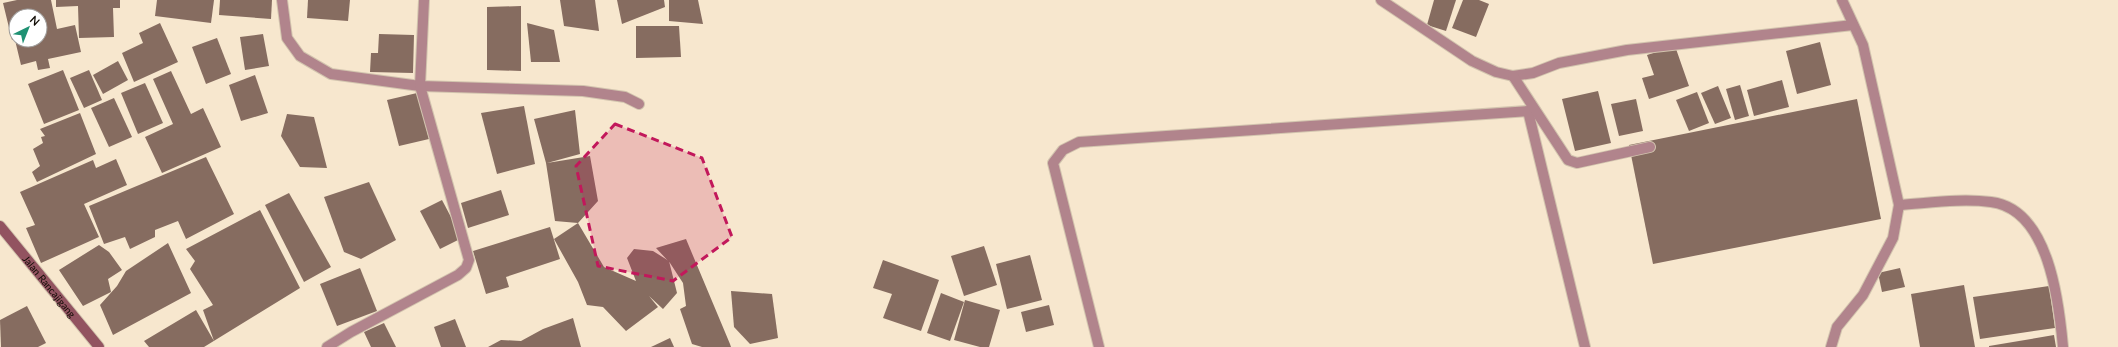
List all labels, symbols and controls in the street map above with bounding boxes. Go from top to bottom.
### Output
north arrow [8,8,48,48]
text: N [28,13,43,28]
street label: Jalan Rancajigang [20,253,78,320]

